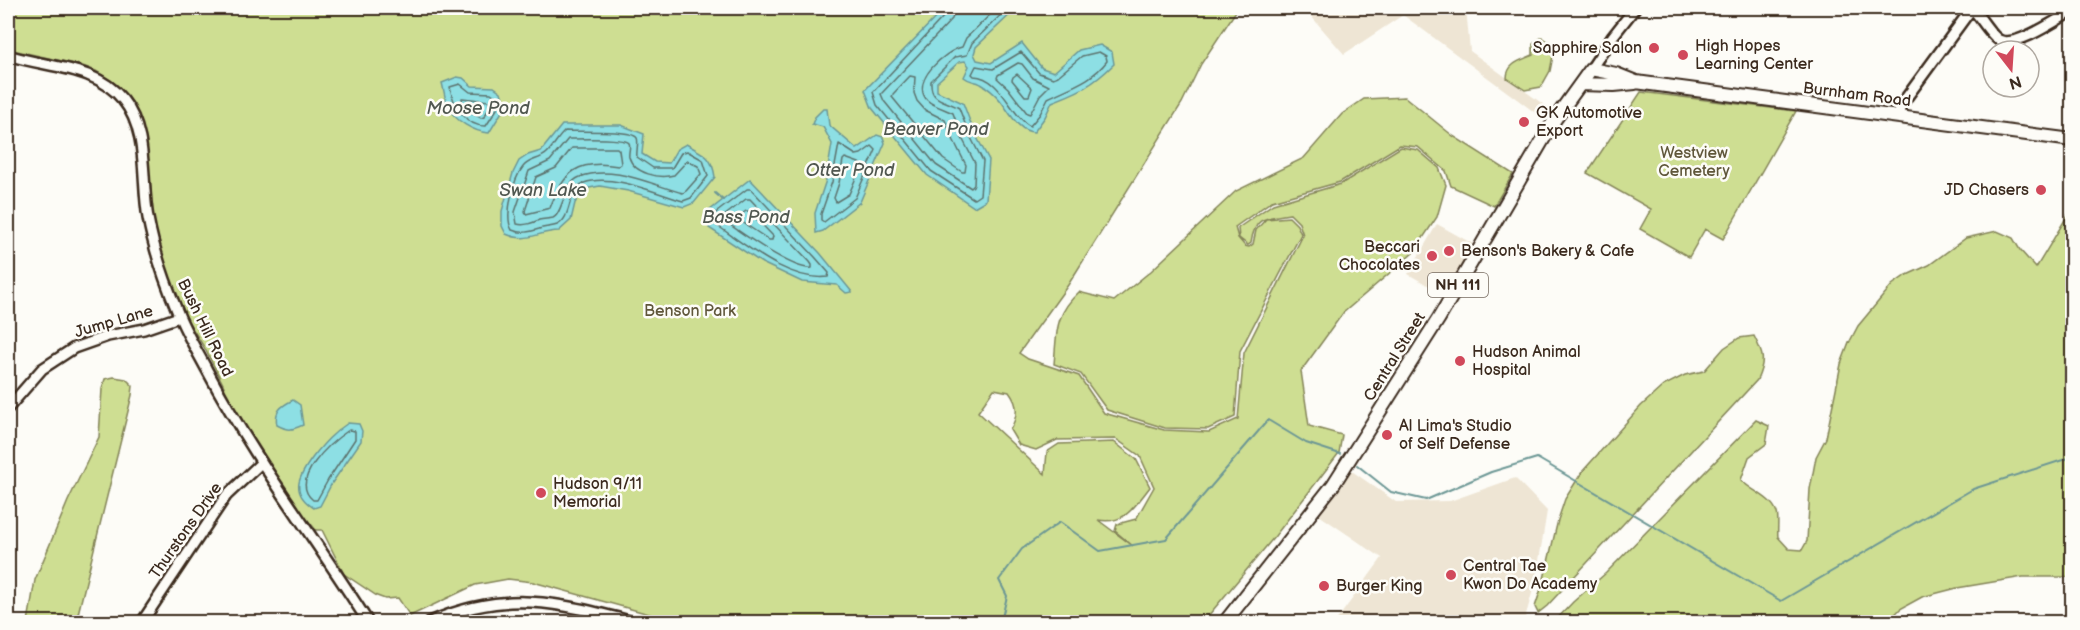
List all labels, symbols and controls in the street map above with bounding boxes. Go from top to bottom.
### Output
place label: High Hopes Learning Center [1695,37,1813,74]
place label: Sapphire Salon [1533,39,1642,58]
north arrow [1981,39,2041,99]
marker: Sapphire Salon [1647,41,1661,55]
marker: High Hopes Learning Center [1676,48,1690,62]
text: N [2006,71,2023,93]
street label: Burnham Road [1802,79,1912,111]
water label: Moose Pond [426,98,530,119]
place label: GK Automotive Export [1536,104,1642,141]
marker: GK Automotive Export [1517,115,1531,129]
water label: Beaver Pond [883,119,989,140]
park label: Westview Cemetery [1658,144,1730,181]
water label: Otter Pond [806,160,895,181]
water label: Swan Lake [499,180,587,201]
place label: JD Chasers [1944,181,2029,200]
marker: JD Chasers [2034,183,2048,197]
water label: Bass Pond [702,207,790,228]
place label: Beccari Chocolates [1339,238,1420,275]
place label: Benson's Bakery & Cafe [1461,242,1635,261]
marker: Benson's Bakery & Cafe [1442,244,1456,258]
marker: Beccari Chocolates [1425,249,1439,263]
road number: NH 111 [1428,273,1488,297]
street label: Bush Hill Road [173,276,237,380]
street label: Jump Lane [73,302,156,342]
park label: Benson Park [644,302,736,321]
street label: Central Street [1360,309,1430,405]
place label: Hudson Animal Hospital [1472,343,1581,380]
marker: Hudson Animal Hospital [1453,354,1467,368]
place label: Al Lima's Studio of Self Defense [1399,417,1512,454]
marker: Al Lima's Studio of Self Defense [1380,428,1394,442]
place label: Hudson 9/11 Memorial [553,475,642,512]
street label: Thurstons Drive [146,479,226,583]
marker: Hudson 9/11 Memorial [534,486,548,500]
place label: Central Tae Kwon Do Academy [1463,557,1598,594]
marker: Central Tae Kwon Do Academy [1444,568,1458,582]
place label: Burger King [1336,577,1423,596]
marker: Burger King [1317,579,1331,593]

